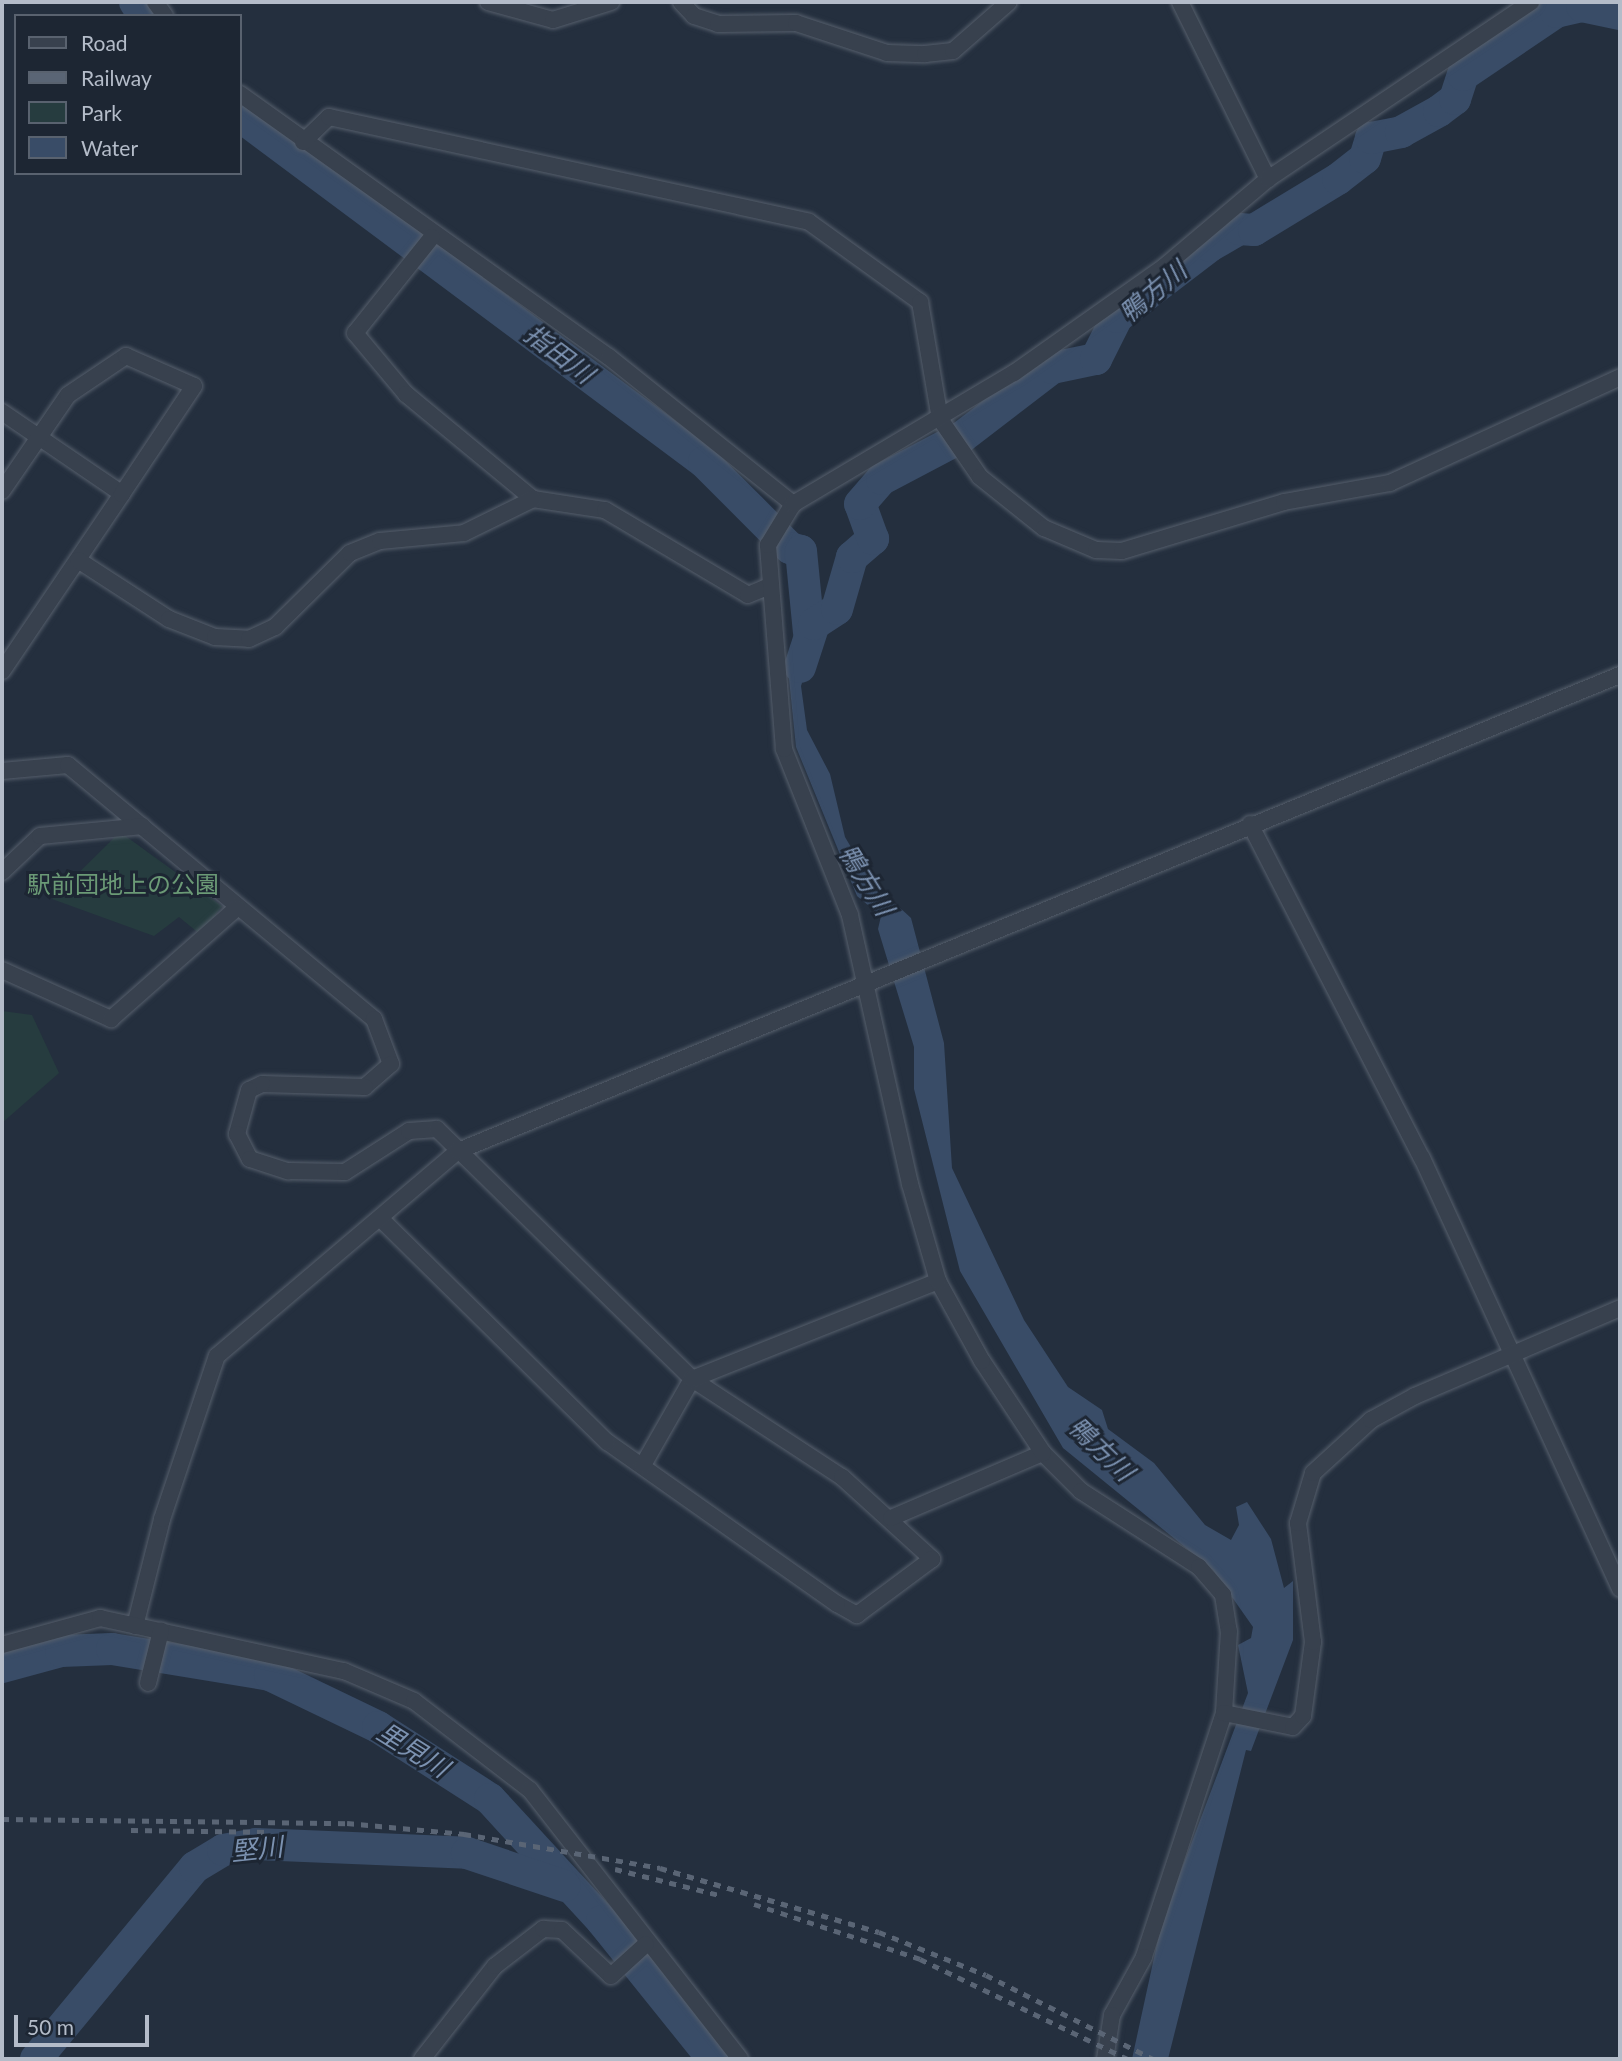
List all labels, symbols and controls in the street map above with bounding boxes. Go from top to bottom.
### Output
legend [14,14,242,175]
text: Road [81,30,128,55]
text: Railway [81,65,152,90]
text: Park [81,100,122,125]
text: Water [81,135,138,160]
water label: 鴨方川 [1113,255,1193,329]
water label: 指田川 [518,318,600,390]
water label: 鴨方川 [832,839,900,921]
park label: 駅前団地上の公園 [27,870,219,898]
water label: 鴨方川 [1062,1411,1140,1487]
water label: 里見川 [372,1716,454,1784]
water label: 堅川 [230,1831,284,1867]
scale bar [18,2002,152,2046]
text: 50 m [27,2014,74,2039]

